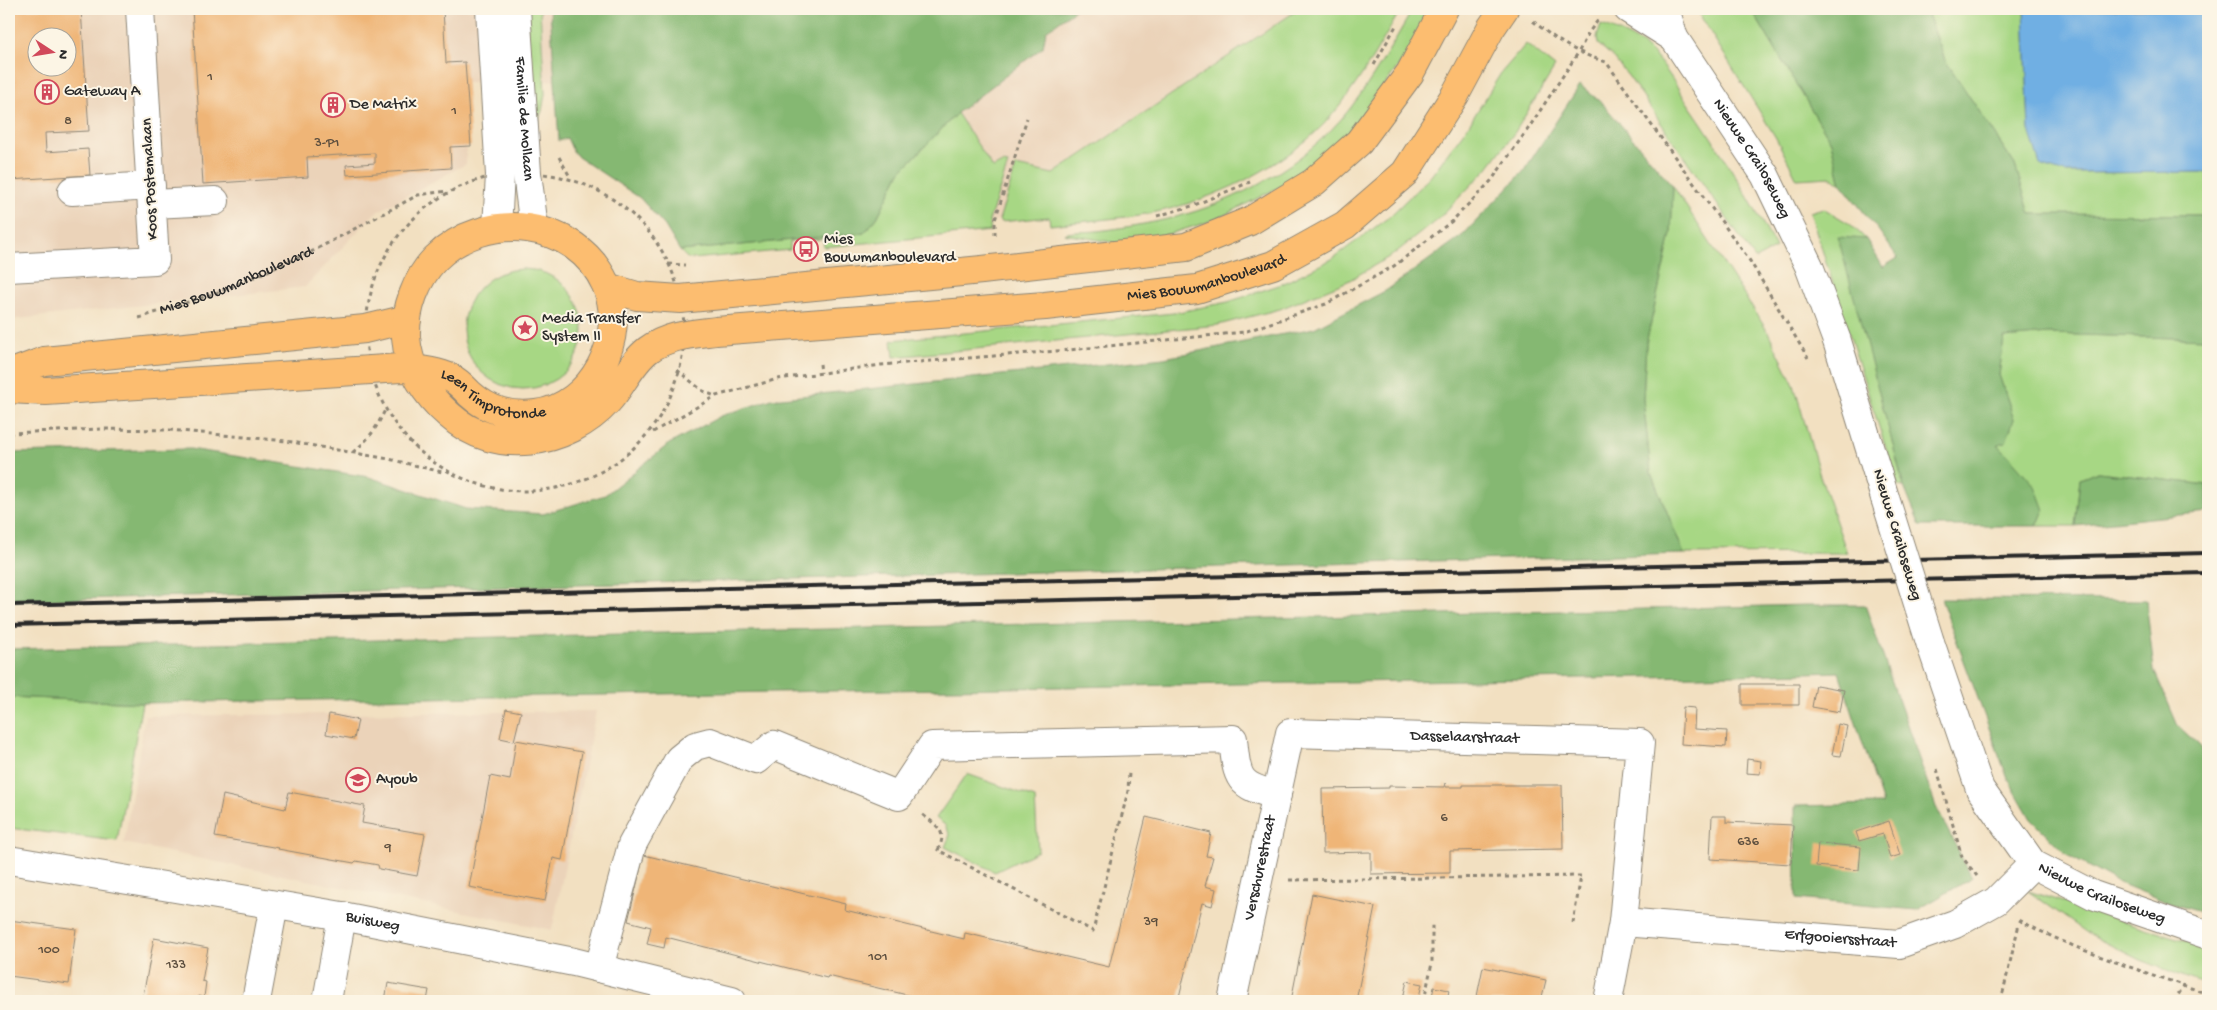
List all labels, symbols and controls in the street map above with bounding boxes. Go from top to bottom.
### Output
north arrow [28,28,78,78]
text: N [53,48,72,60]
street label: Familie de Mollaan [510,55,537,182]
house number: 1 [206,69,213,86]
building icon: Gateway A [34,79,60,105]
place label: Gateway A [64,83,142,102]
building icon: De Matrix [320,92,346,118]
street label: Nieuwe Crailoseweg [1708,95,1794,222]
place label: De Matrix [349,96,417,115]
house number: 1 [450,103,457,120]
house number: 8 [64,113,72,130]
street label: Koos Postemalaan [138,117,164,240]
house number: 3-P1 [313,135,340,152]
place label: Mies Bouwmanboulevard [823,231,957,268]
bus stop icon: Mies Bouwmanboulevard [793,236,819,262]
street label: Mies Bouwmanboulevard [157,242,318,320]
street label: Mies Bouwmanboulevard [1126,249,1291,306]
place label: Media Transfer System II [542,310,641,347]
place icon: Media Transfer System II [512,315,538,341]
street label: Leen Timprotonde [438,365,549,424]
street label: Nieuwe Crailoseweg [1867,467,1925,603]
street label: Dasselaarstraat [1409,727,1521,749]
school or university icon: Ayoub [345,767,371,793]
place label: Ayoub [376,771,418,790]
house number: 6 [1440,810,1448,827]
street label: Verschurestraat [1240,813,1282,923]
house number: 636 [1737,834,1760,851]
house number: 9 [383,840,392,857]
street label: Nieuwe Crailoseweg [2034,859,2168,929]
street label: Buisweg [343,907,401,937]
house number: 39 [1143,914,1158,931]
street label: Erfgooiersstraat [1784,925,1898,953]
house number: 100 [37,942,60,959]
house number: 101 [867,949,888,966]
house number: 133 [165,957,186,974]

